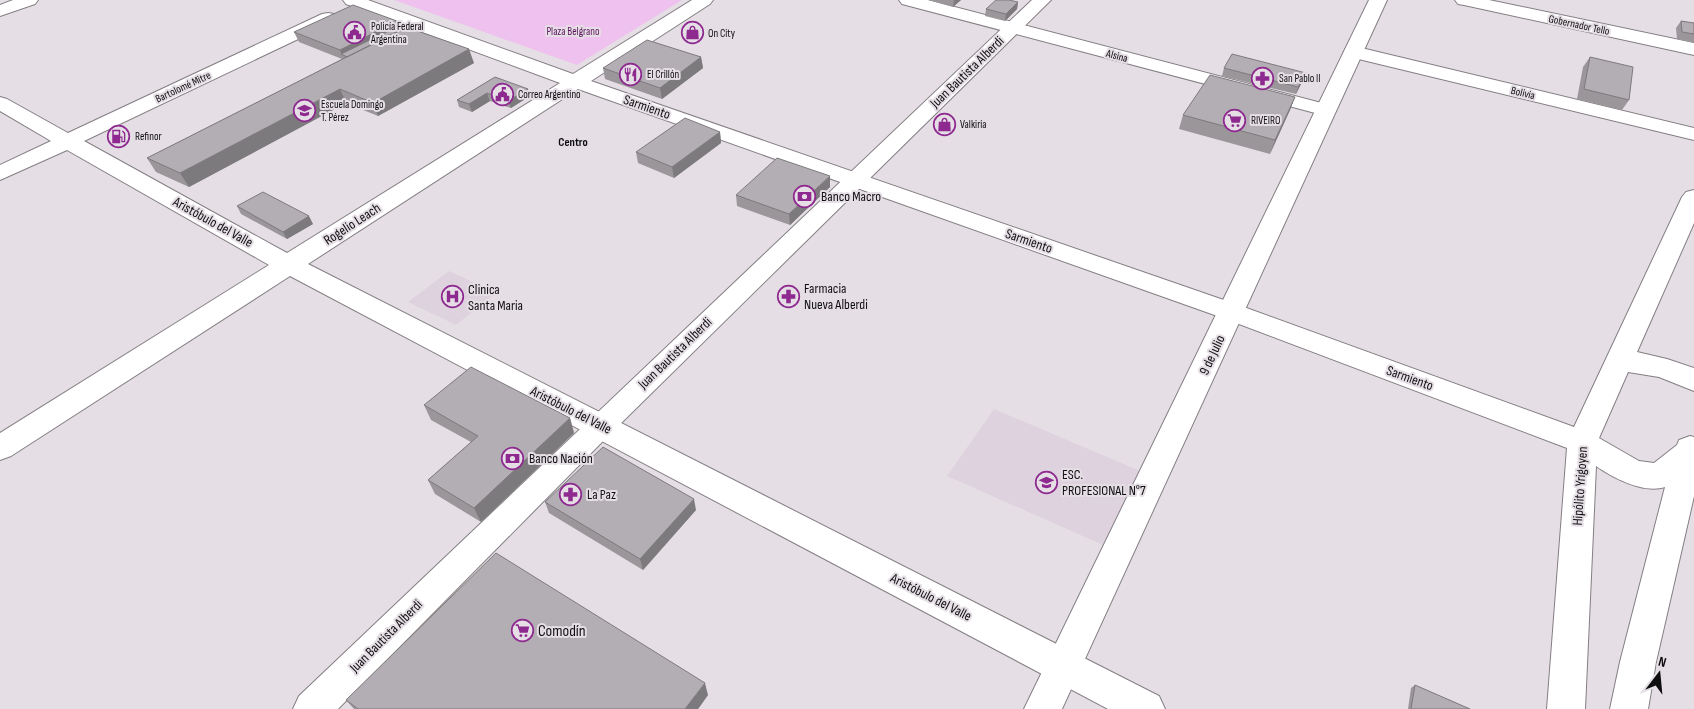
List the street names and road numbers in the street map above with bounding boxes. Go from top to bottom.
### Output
street label: Gobernador Tello [1547,12,1611,38]
street label: Juan Bautista Alberdi [926,33,1007,112]
street label: Alsina [1104,47,1129,65]
street label: Bartolomé Mitre [153,69,213,105]
street label: Bolivia [1510,84,1536,102]
street label: Sarmiento [621,91,673,123]
street label: Aristóbulo del Valle [169,193,256,251]
street label: Rogelio Leach [320,199,384,249]
street label: Sarmiento [1003,225,1055,257]
street label: Juan Bautista Alberdi [634,314,715,393]
street label: 9 de Julio [1195,332,1229,378]
street label: Sarmiento [1384,362,1436,394]
street label: Aristóbulo del Valle [527,382,614,438]
street label: Hipólito Yrigoyen [1569,446,1591,526]
street label: Aristóbulo del Valle [887,569,974,625]
street label: Juan Bautista Alberdi [345,596,426,677]

